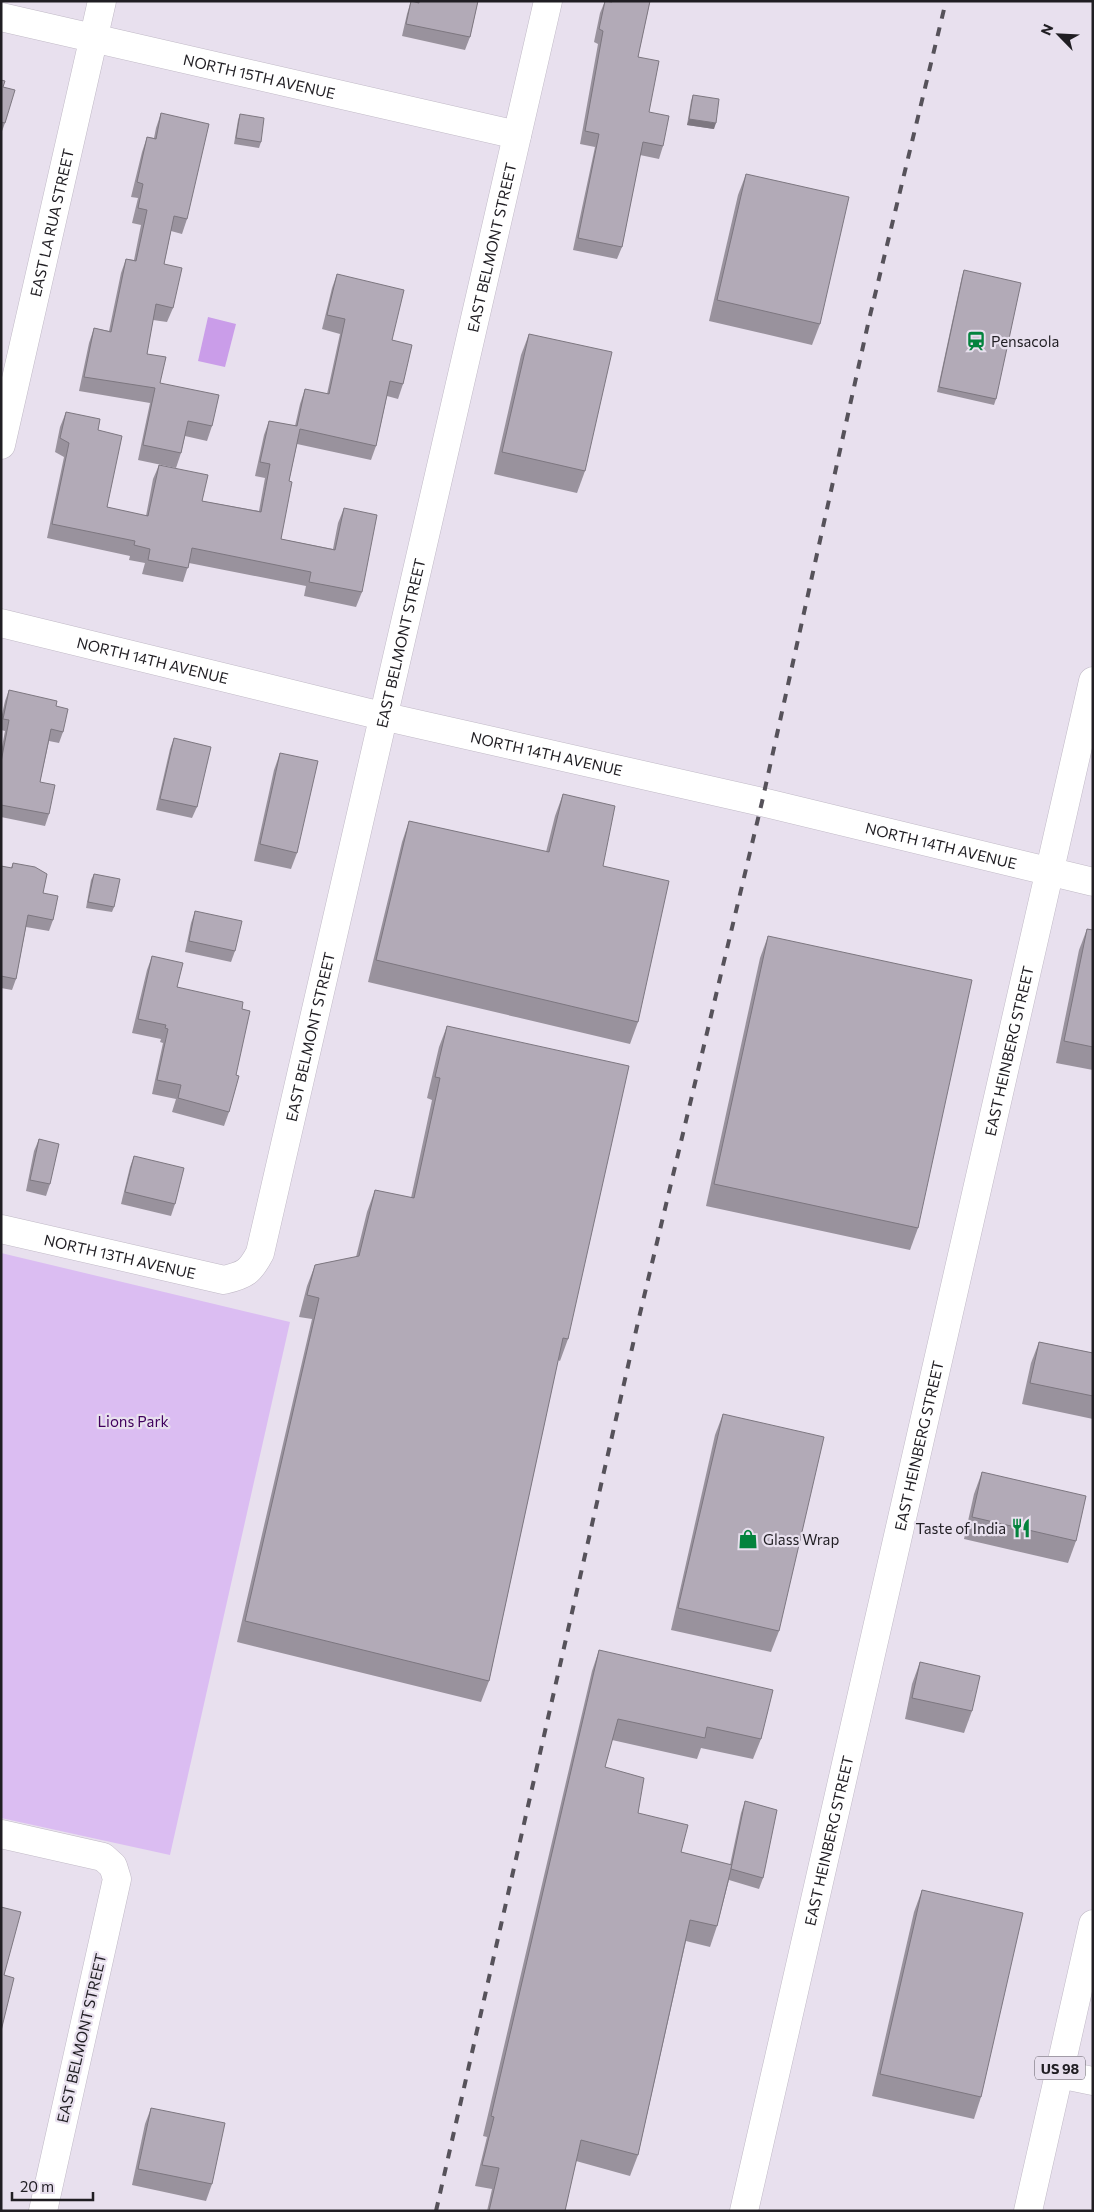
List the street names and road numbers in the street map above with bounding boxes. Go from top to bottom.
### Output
street label: NORTH 15TH AVENUE [182,50,337,102]
street label: EAST LA RUA STREET [26,146,77,299]
street label: EAST BELMONT STREET [463,160,520,334]
street label: EAST BELMONT STREET [372,556,429,730]
street label: NORTH 14TH AVENUE [75,633,230,687]
street label: NORTH 14TH AVENUE [469,727,624,779]
street label: NORTH 14TH AVENUE [863,818,1019,872]
street label: EAST BELMONT STREET [282,950,338,1123]
street label: EAST HEINBERG STREET [981,964,1037,1138]
street label: NORTH 13TH AVENUE [42,1230,198,1282]
street label: EAST HEINBERG STREET [890,1358,947,1533]
street label: EAST HEINBERG STREET [800,1753,857,1927]
street label: EAST BELMONT STREET [53,1951,109,2124]
road number: US 98 [1035,2056,1085,2080]

